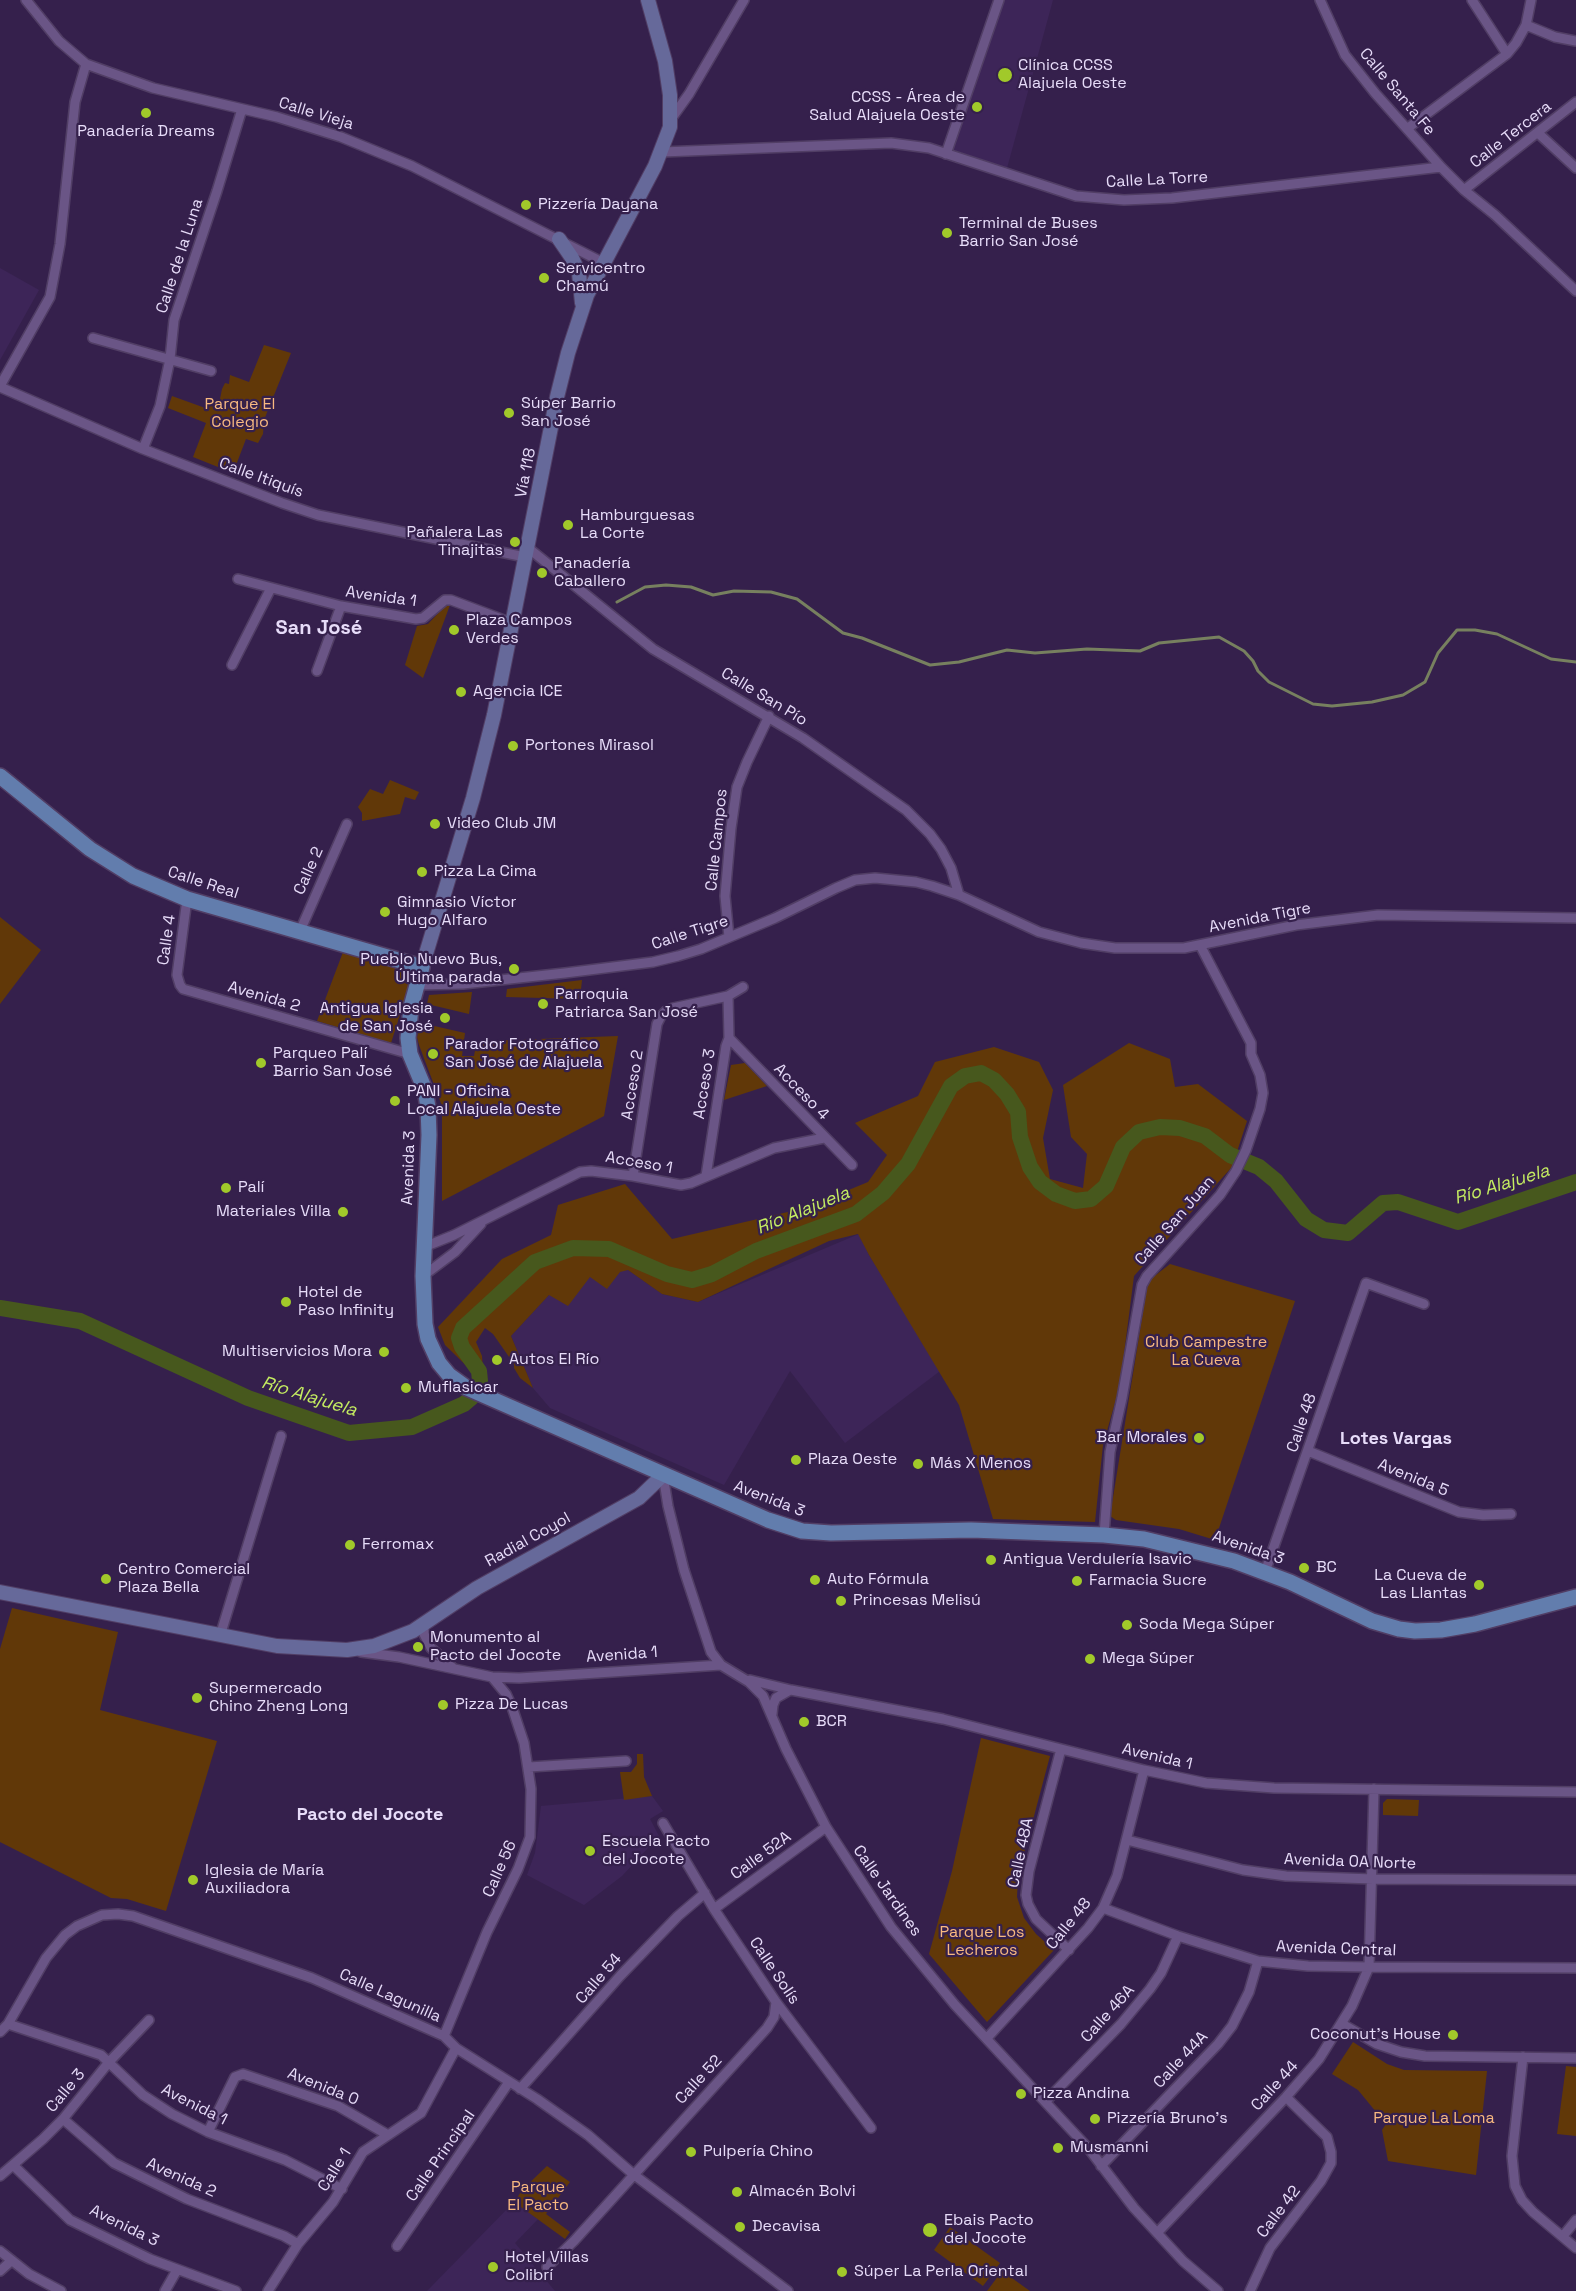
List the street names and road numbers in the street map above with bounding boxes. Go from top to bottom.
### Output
street label: Calle Santa Fe [1355,44,1439,140]
street label: Calle Vieja [276,94,356,134]
street label: Calle Tercera [1467,97,1555,173]
street label: Calle La Torre [1106,168,1208,192]
street label: Calle de la Luna [152,196,208,316]
street label: Vía 118 [512,446,540,500]
street label: Calle Itiquís [216,454,306,502]
street label: Avenida 1 [344,583,418,611]
street label: Calle San Pío [717,664,811,730]
street label: Calle Campos [702,788,732,892]
street label: Calle 2 [290,844,328,898]
street label: Calle Real [165,863,241,903]
street label: Avenida Tigre [1207,899,1313,937]
street label: Calle Tigre [649,912,731,954]
street label: Calle 4 [154,913,180,967]
street label: Avenida 2 [226,977,302,1017]
street label: Acceso 3 [690,1048,720,1120]
street label: Acceso 2 [618,1049,648,1121]
street label: Acceso 4 [769,1060,833,1124]
street label: Avenida 3 [398,1130,420,1206]
street label: Acceso 1 [604,1148,674,1178]
street label: Calle San Juan [1131,1173,1219,1269]
street label: Calle 48 [1283,1391,1321,1455]
street label: Avenida 5 [1375,1455,1451,1501]
street label: Avenida 3 [731,1477,807,1521]
street label: Radial Coyol [482,1509,574,1571]
street label: Avenida 3 [1210,1527,1286,1569]
street label: Avenida 1 [586,1643,658,1667]
street label: Avenida 1 [1120,1740,1194,1774]
street label: Calle 48A [1004,1816,1038,1890]
street label: Calle 52A [727,1828,795,1884]
street label: Calle 56 [479,1838,521,1900]
street label: Calle Jardines [848,1842,926,1940]
street label: Avenida 0A Norte [1283,1850,1417,1874]
street label: Calle 48 [1042,1894,1096,1954]
street label: Calle Solís [745,1934,803,2008]
street label: Avenida Central [1275,1937,1397,1961]
street label: Calle 54 [572,1950,626,2008]
street label: Calle Lagunilla [336,1965,444,2027]
street label: Calle 46A [1077,1981,1139,2047]
street label: Calle 44A [1150,2027,1212,2093]
street label: Calle 52 [672,2052,726,2108]
street label: Calle 44 [1247,2057,1303,2115]
street label: Avenida 0 [285,2064,361,2110]
street label: Calle 3 [42,2065,90,2117]
street label: Avenida 1 [158,2080,230,2130]
street label: Calle Principal [402,2107,480,2205]
street label: Calle 1 [314,2145,356,2195]
street label: Avenida 2 [143,2154,219,2202]
street label: Calle 42 [1253,2182,1305,2242]
street label: Avenida 3 [86,2201,162,2251]

